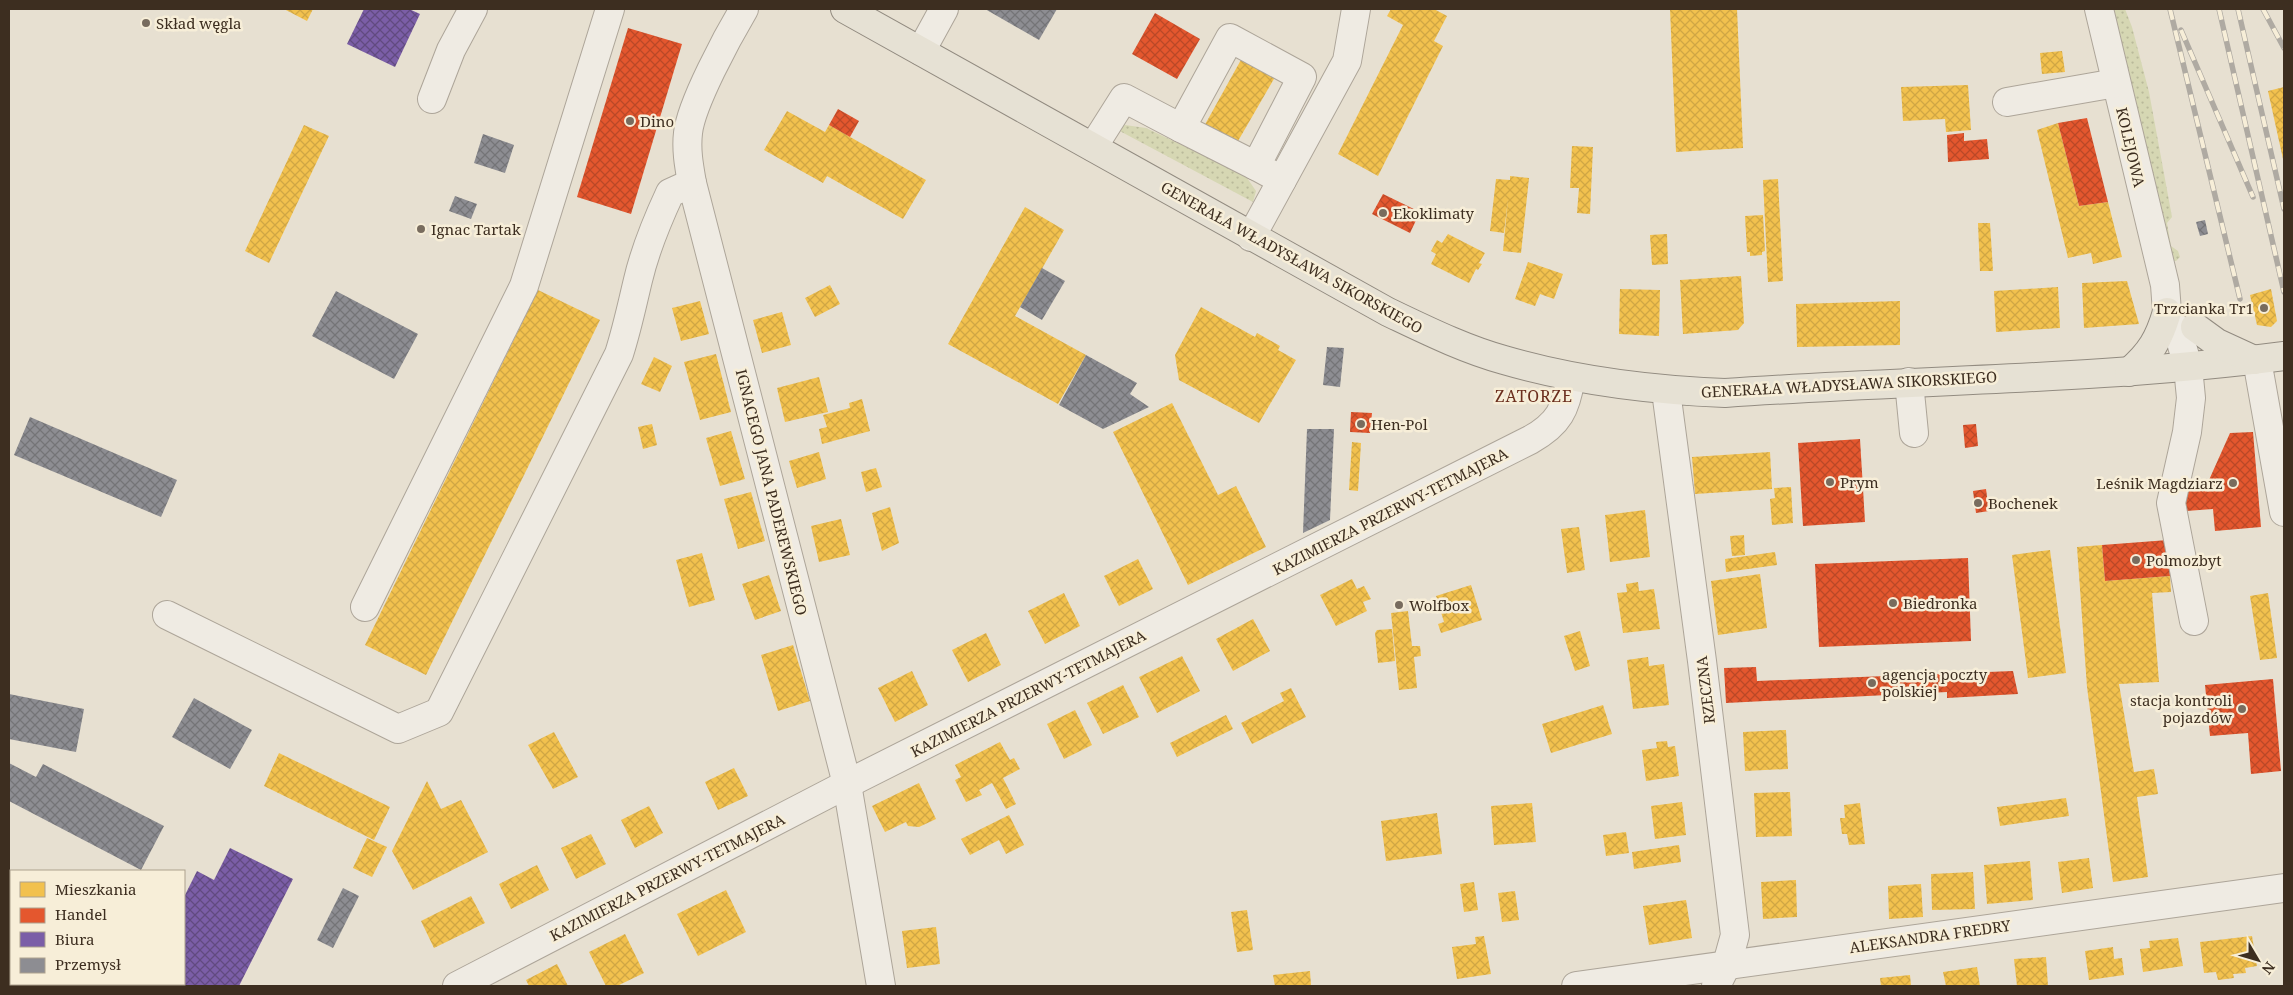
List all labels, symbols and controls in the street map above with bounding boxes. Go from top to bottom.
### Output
place label: Skład węgla [156,13,241,33]
marker: Skład węgla [140,17,152,29]
street label: KOLEJOWA [2112,105,2150,189]
place label: Dino [640,111,674,131]
marker: Dino [624,115,636,127]
street label: GENERAŁA WŁADYSŁAWA SIKORSKIEGO [1157,176,1427,338]
place label: Ekoklimaty [1393,203,1475,223]
marker: Ekoklimaty [1377,207,1389,219]
place label: Ignac Tartak [431,219,521,239]
marker: Ignac Tartak [415,223,427,235]
place label: Trzcianka Tr1 [2154,298,2254,318]
marker: Trzcianka Tr1 [2258,302,2270,314]
street label: GENERAŁA WŁADYSŁAWA SIKORSKIEGO [1700,366,1998,402]
street label: IGNACEGO JANA PADEREWSKIEGO [732,367,812,617]
district label: ZATORZE [1495,385,1573,407]
place label: Hen-Pol [1371,414,1428,434]
marker: Hen-Pol [1355,418,1367,430]
street label: KAZIMIERZA PRZERWY-TETMAJERA [1269,443,1511,579]
place label: Prym [1840,472,1879,492]
place label: Leśnik Magdziarz [2096,473,2223,493]
marker: Prym [1824,476,1836,488]
marker: Leśnik Magdziarz [2227,477,2239,489]
place label: Bochenek [1988,493,2058,513]
marker: Bochenek [1972,497,1984,509]
place label: Polmozbyt [2146,550,2222,570]
marker: Polmozbyt [2130,554,2142,566]
place label: Biedronka [1903,593,1977,613]
place label: Wolfbox [1409,595,1470,615]
marker: Biedronka [1887,597,1899,609]
marker: Wolfbox [1393,599,1405,611]
street label: KAZIMIERZA PRZERWY-TETMAJERA [907,625,1149,761]
street label: RZECZNA [1691,655,1719,725]
place label: agencja poczty polskiej [1882,664,1988,701]
marker: agencja poczty polskiej [1866,677,1878,689]
place label: stacja kontroli pojazdów [2130,690,2232,727]
marker: stacja kontroli pojazdów [2236,703,2248,715]
street label: KAZIMIERZA PRZERWY-TETMAJERA [546,809,788,945]
legend [10,870,185,985]
text: Mieszkania [55,879,136,899]
text: Handel [55,904,107,924]
street label: ALEKSANDRA FREDRY [1848,915,2013,957]
text: Biura [55,929,94,949]
north arrow [2233,935,2283,985]
text: Przemysł [55,954,121,974]
text: N [2258,958,2280,979]

